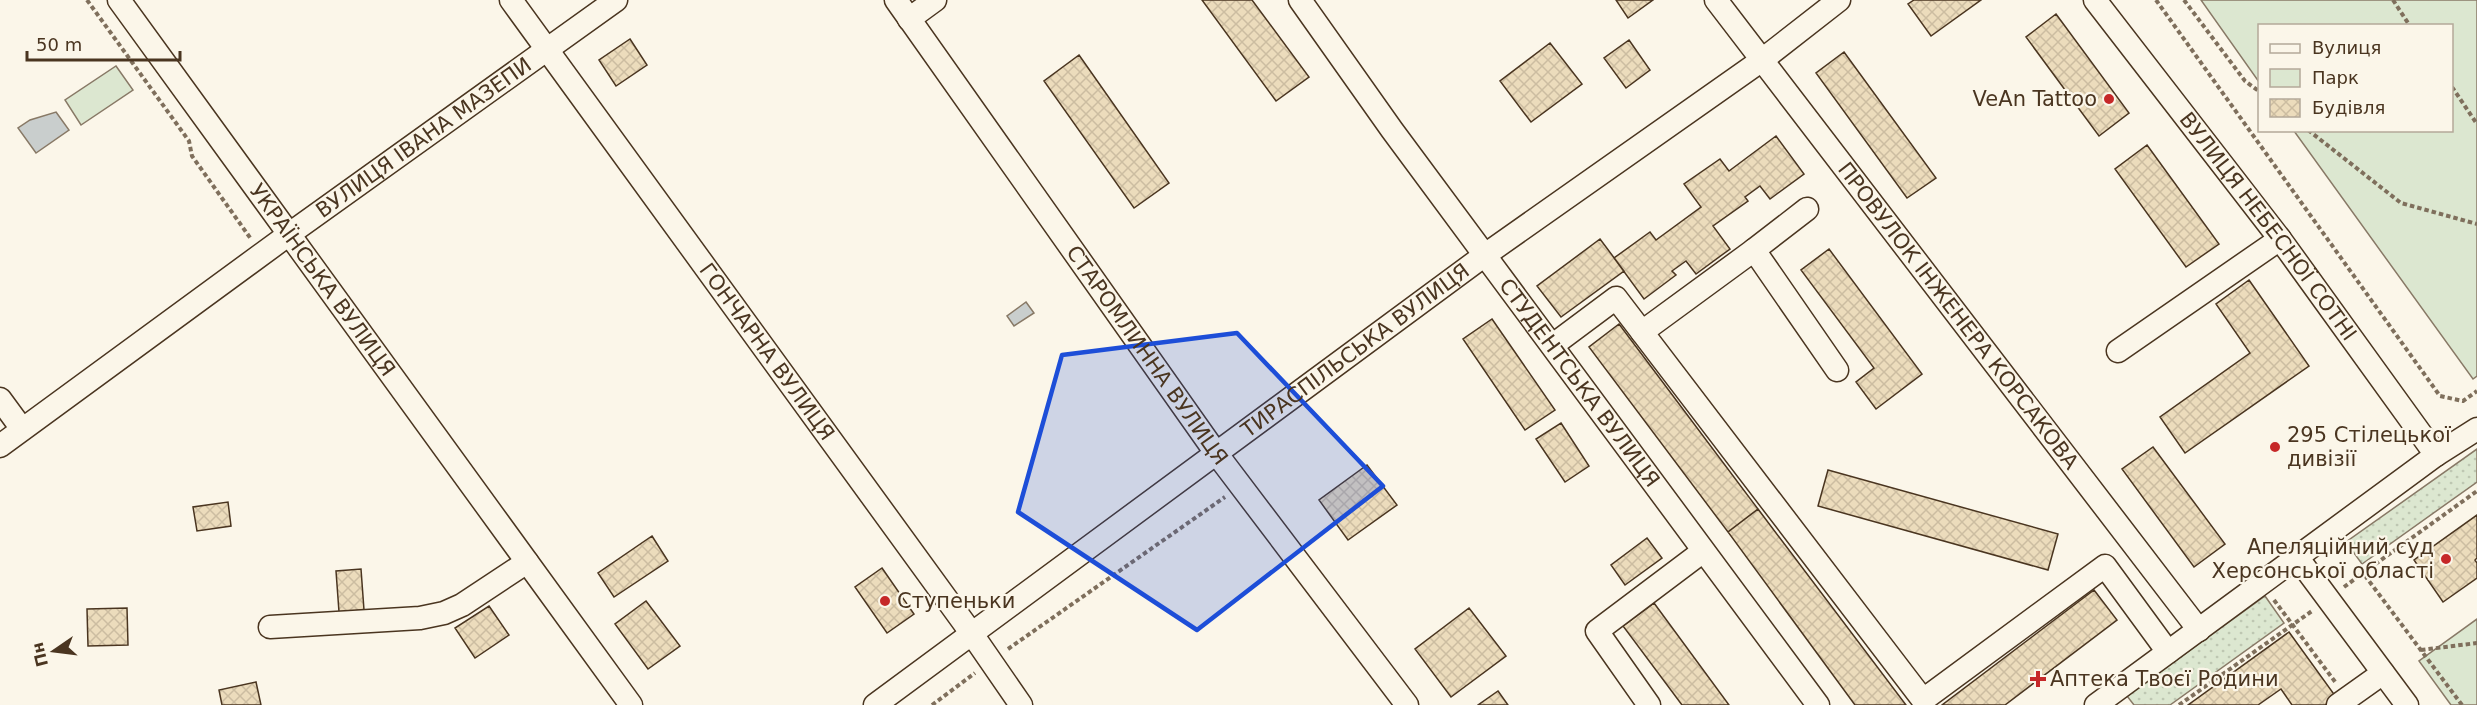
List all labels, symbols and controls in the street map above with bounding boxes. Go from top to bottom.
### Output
scale bar [27,24,180,62]
legend [2258,24,2453,132]
text: 50 m [36,34,82,55]
text: Вулиця [2312,37,2381,58]
street label: ВУЛИЦЯ ІВАНА МАЗЕПИ [311,53,536,223]
text: Парк [2312,67,2359,88]
place label: VeAn Tattoo [1973,87,2097,111]
marker: VeAn Tattoo [2102,92,2116,106]
text: Будівля [2312,97,2385,118]
street label: ВУЛИЦЯ НЕБЕСНОЇ СОТНІ [2175,108,2361,345]
street label: ПРОВУЛОК ІНЖЕНЕРА КОРСАКОВА [1833,158,2084,475]
street label: УКРАЇНСЬКА ВУЛИЦЯ [245,179,400,381]
street label: СТАРОМЛИННА ВУЛИЦЯ [1061,241,1233,470]
street label: ГОНЧАРНА ВУЛИЦЯ [694,259,839,445]
street label: ТИРАСПІЛЬСЬКА ВУЛИЦЯ [1236,259,1474,443]
street label: СТУДЕНТСЬКА ВУЛИЦЯ [1494,274,1664,492]
place label: 295 Стілецької дивізії [2287,423,2451,471]
marker: 295 Стілецької дивізії [2268,440,2282,454]
place label: Апеляційний суд Херсонської області [2212,535,2434,583]
marker: Апеляційний суд Херсонської області [2439,552,2453,566]
place label: Ступеньки [897,589,1015,613]
marker: Ступеньки [878,594,892,608]
north arrow [24,621,84,681]
text: Пн [28,640,52,669]
place label: Аптека Твоєї Родини [2050,667,2279,691]
marker: Аптека Твоєї Родини [2031,672,2045,686]

